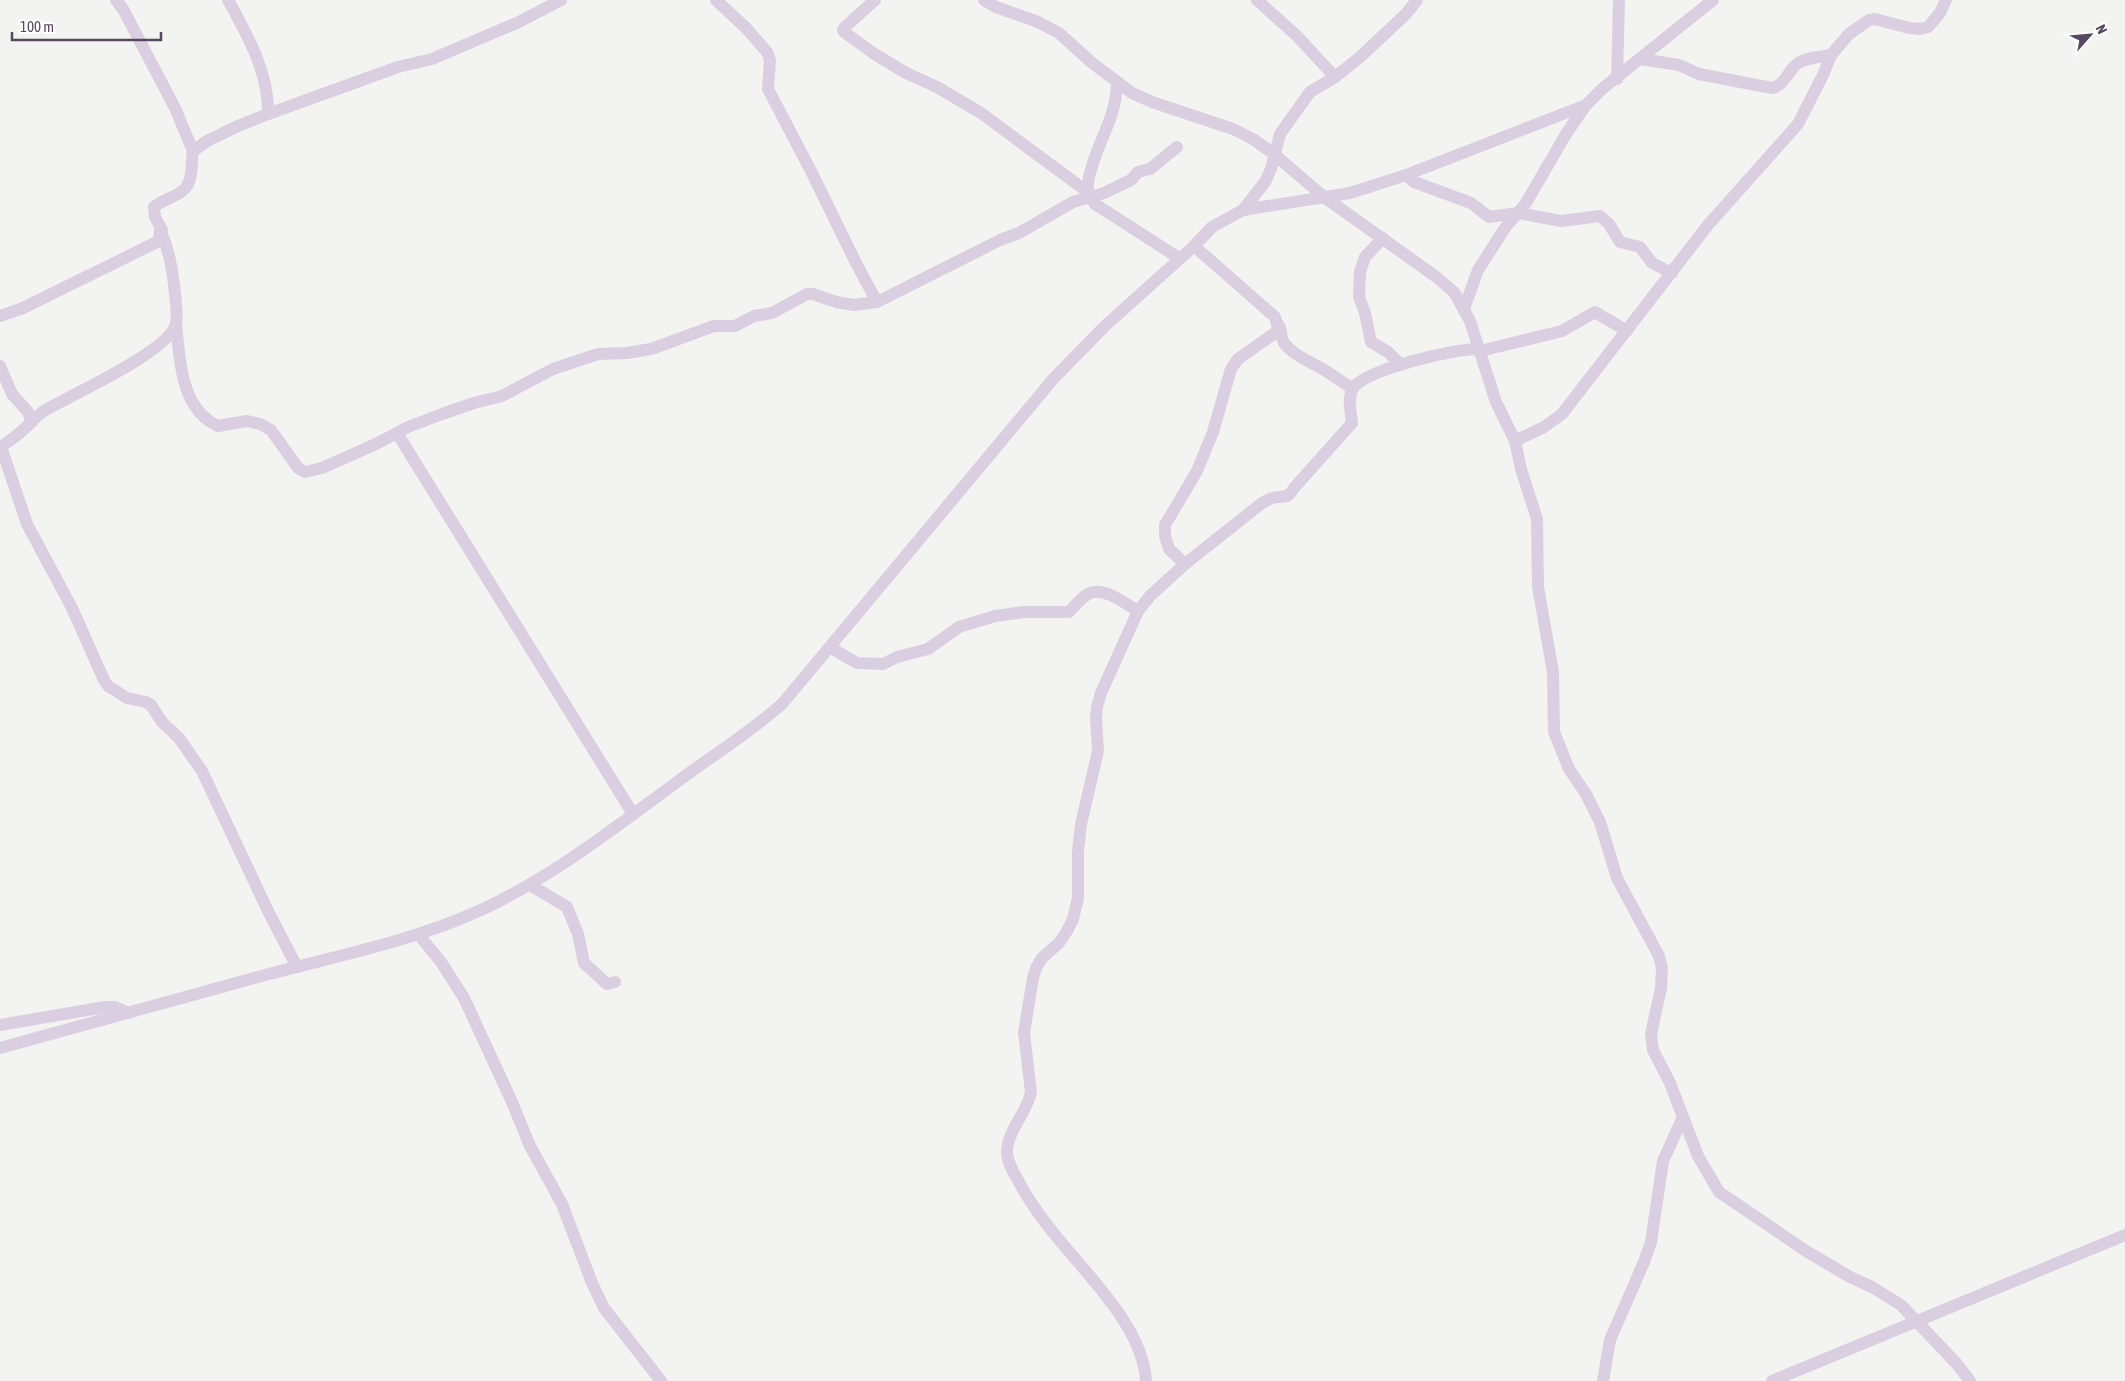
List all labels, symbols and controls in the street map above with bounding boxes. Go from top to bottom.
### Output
scale bar [12,10,161,42]
north arrow [2065,10,2115,60]
text: 100 m [20,18,54,35]
text: N [2093,22,2111,36]

